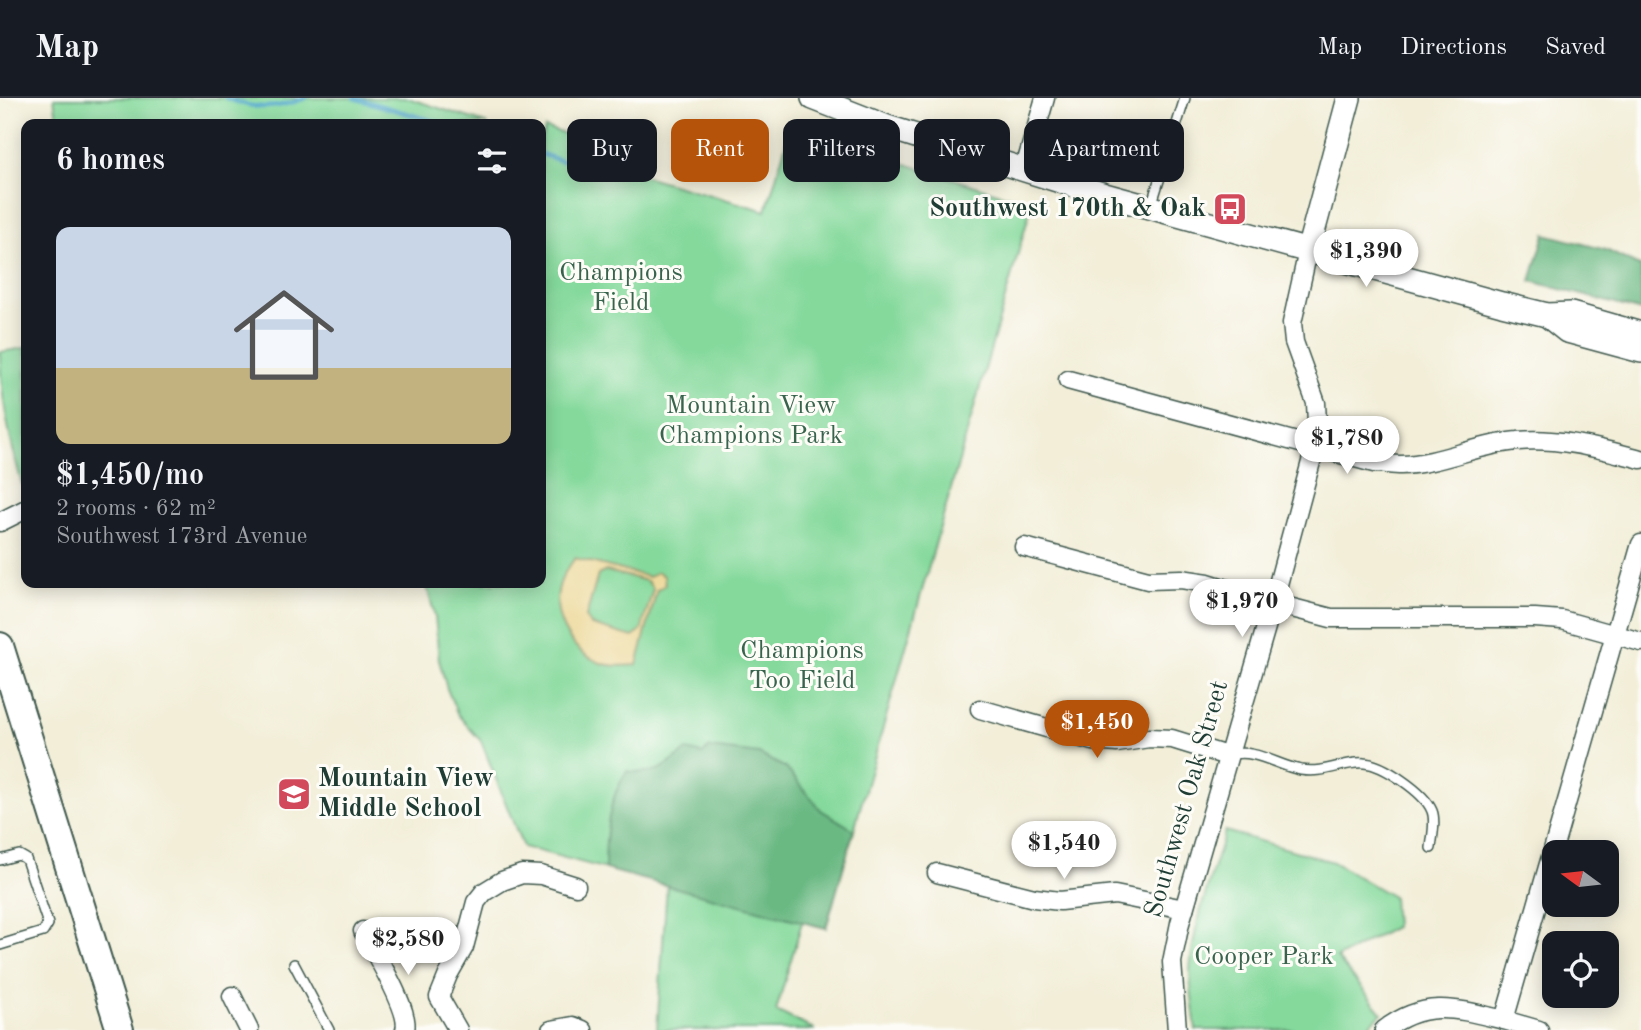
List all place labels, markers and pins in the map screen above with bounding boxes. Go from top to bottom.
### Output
bus stop icon: Southwest 170th & Oak [1211,190,1249,228]
place label: Southwest 170th & Oak [929,196,1206,222]
pin: $1,390 [1309,230,1423,289]
pin: $1,780 [1290,416,1404,476]
pin: $1,970 [1185,580,1299,639]
pin: $1,450 [1040,700,1154,760]
place label: Mountain View Middle School [318,766,494,822]
school or university icon: Mountain View Middle School [275,775,313,813]
pin: $1,540 [1007,822,1121,881]
pin: $2,580 [351,918,465,977]

